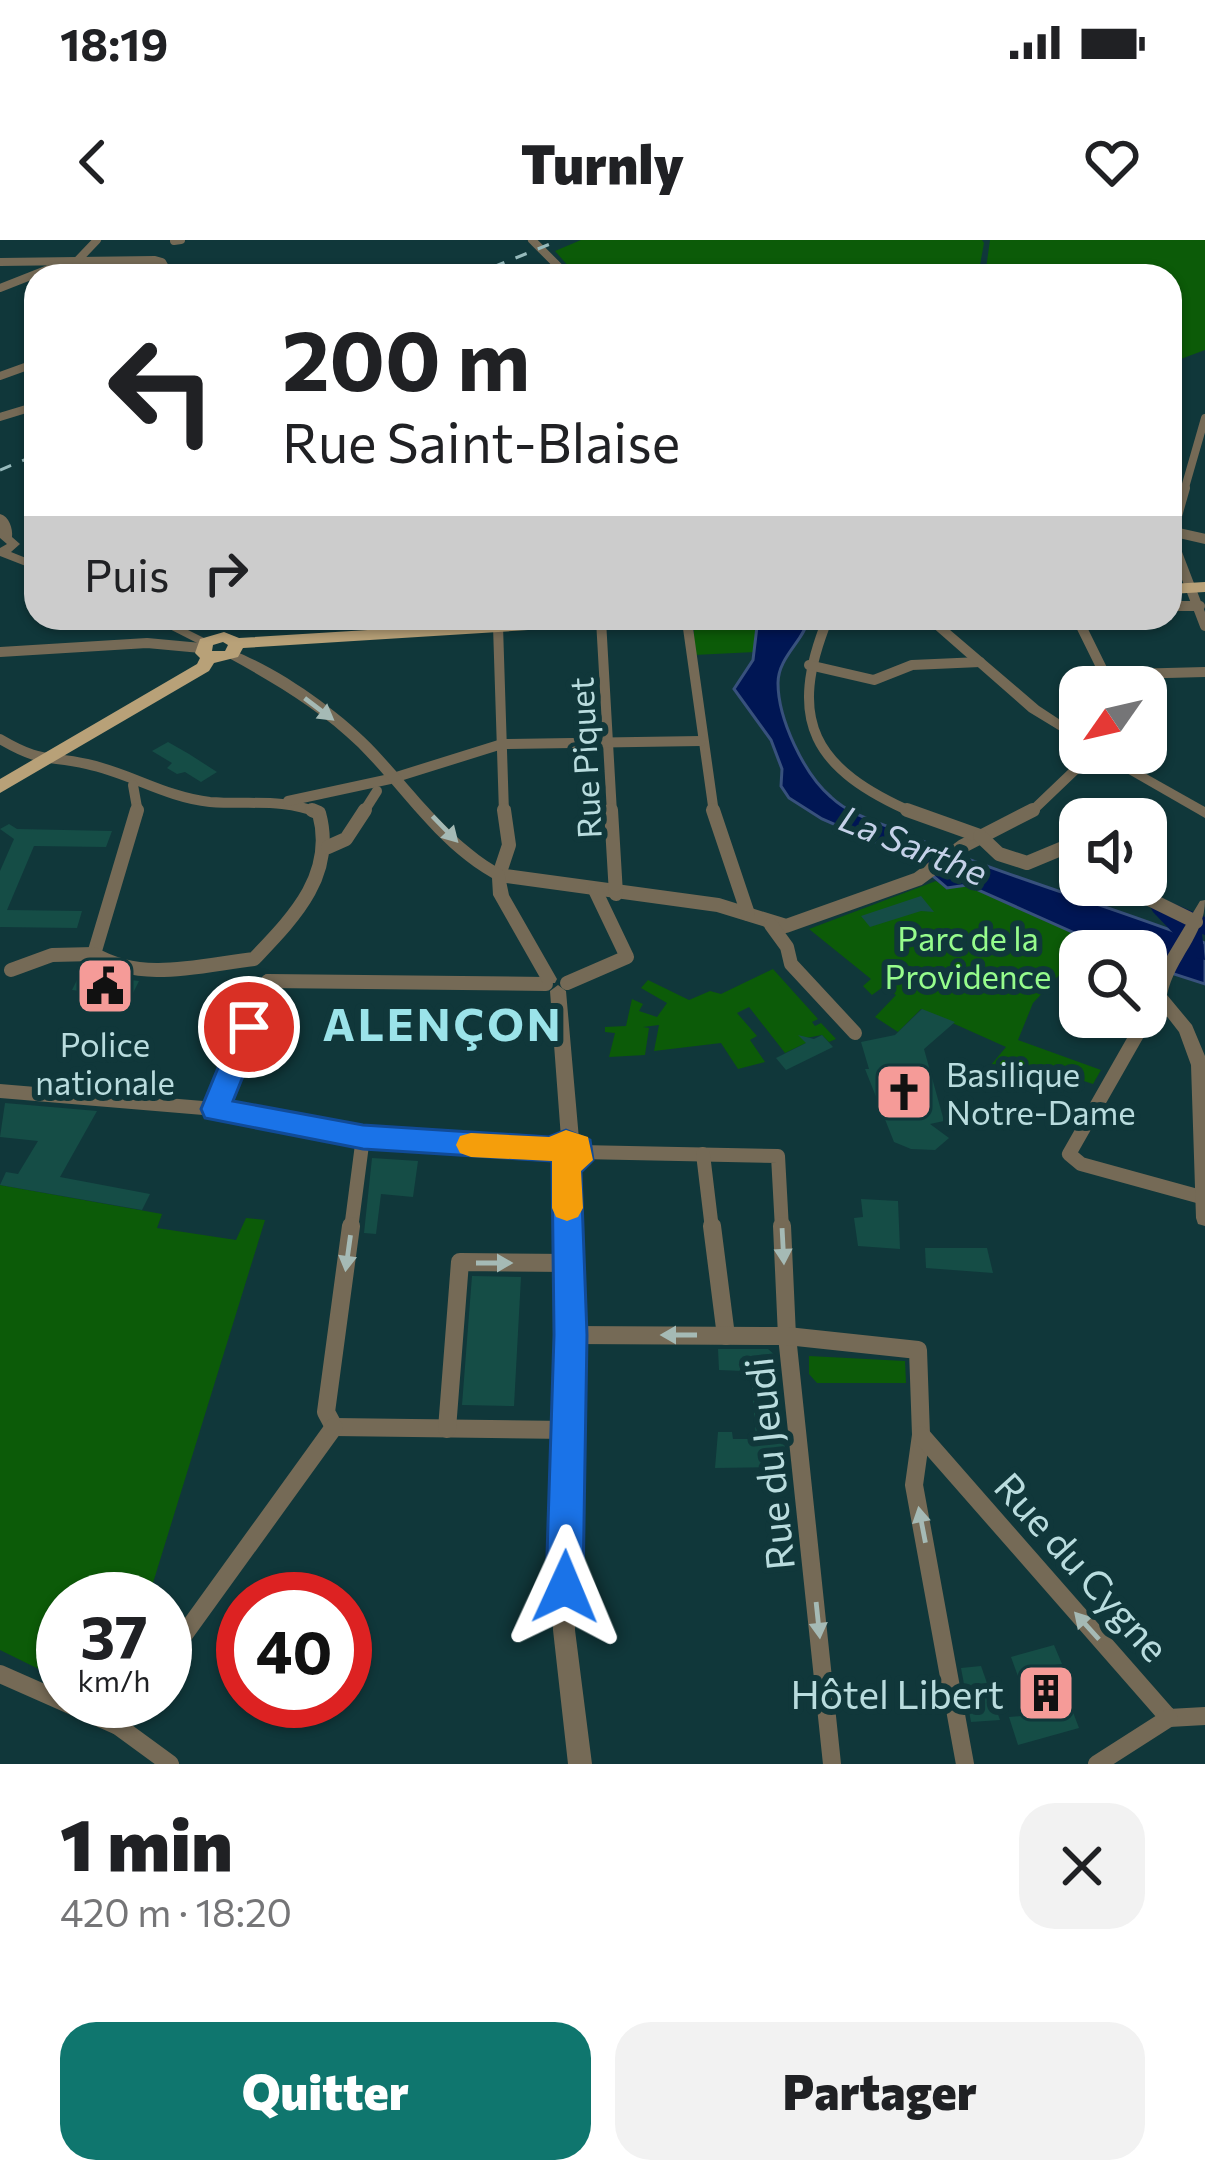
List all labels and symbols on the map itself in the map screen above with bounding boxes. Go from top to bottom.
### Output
north arrow [1059,666,1167,774]
street label: Rue Piquet [559,676,609,840]
one-way arrow [303,696,335,720]
water label: La Sarthe [834,795,994,893]
one-way arrow [430,814,458,843]
park label: Parc de la Providence [885,917,1051,996]
public building icon: Police nationale [74,955,136,1017]
pin [198,976,300,1078]
district label: ALENÇON [322,995,564,1051]
place label: Police nationale [35,1023,175,1102]
place label: Basilique Notre-Dame [946,1053,1136,1132]
church icon: Basilique Notre-Dame [873,1061,935,1123]
one-way arrow [773,1228,792,1266]
one-way arrow [338,1235,357,1272]
one-way arrow [476,1253,514,1272]
one-way arrow [659,1326,697,1345]
street label: Rue du Jeudi [733,1355,803,1573]
street label: Rue du Cygne [986,1462,1180,1670]
one-way arrow [912,1505,931,1543]
position arrow [502,1524,628,1650]
speed limit sign: 40 [216,1572,372,1728]
one-way arrow [809,1601,828,1639]
one-way arrow [1074,1611,1101,1641]
building icon: Hôtel Libert [1015,1662,1077,1724]
place label: Hôtel Libert [791,1669,1004,1717]

